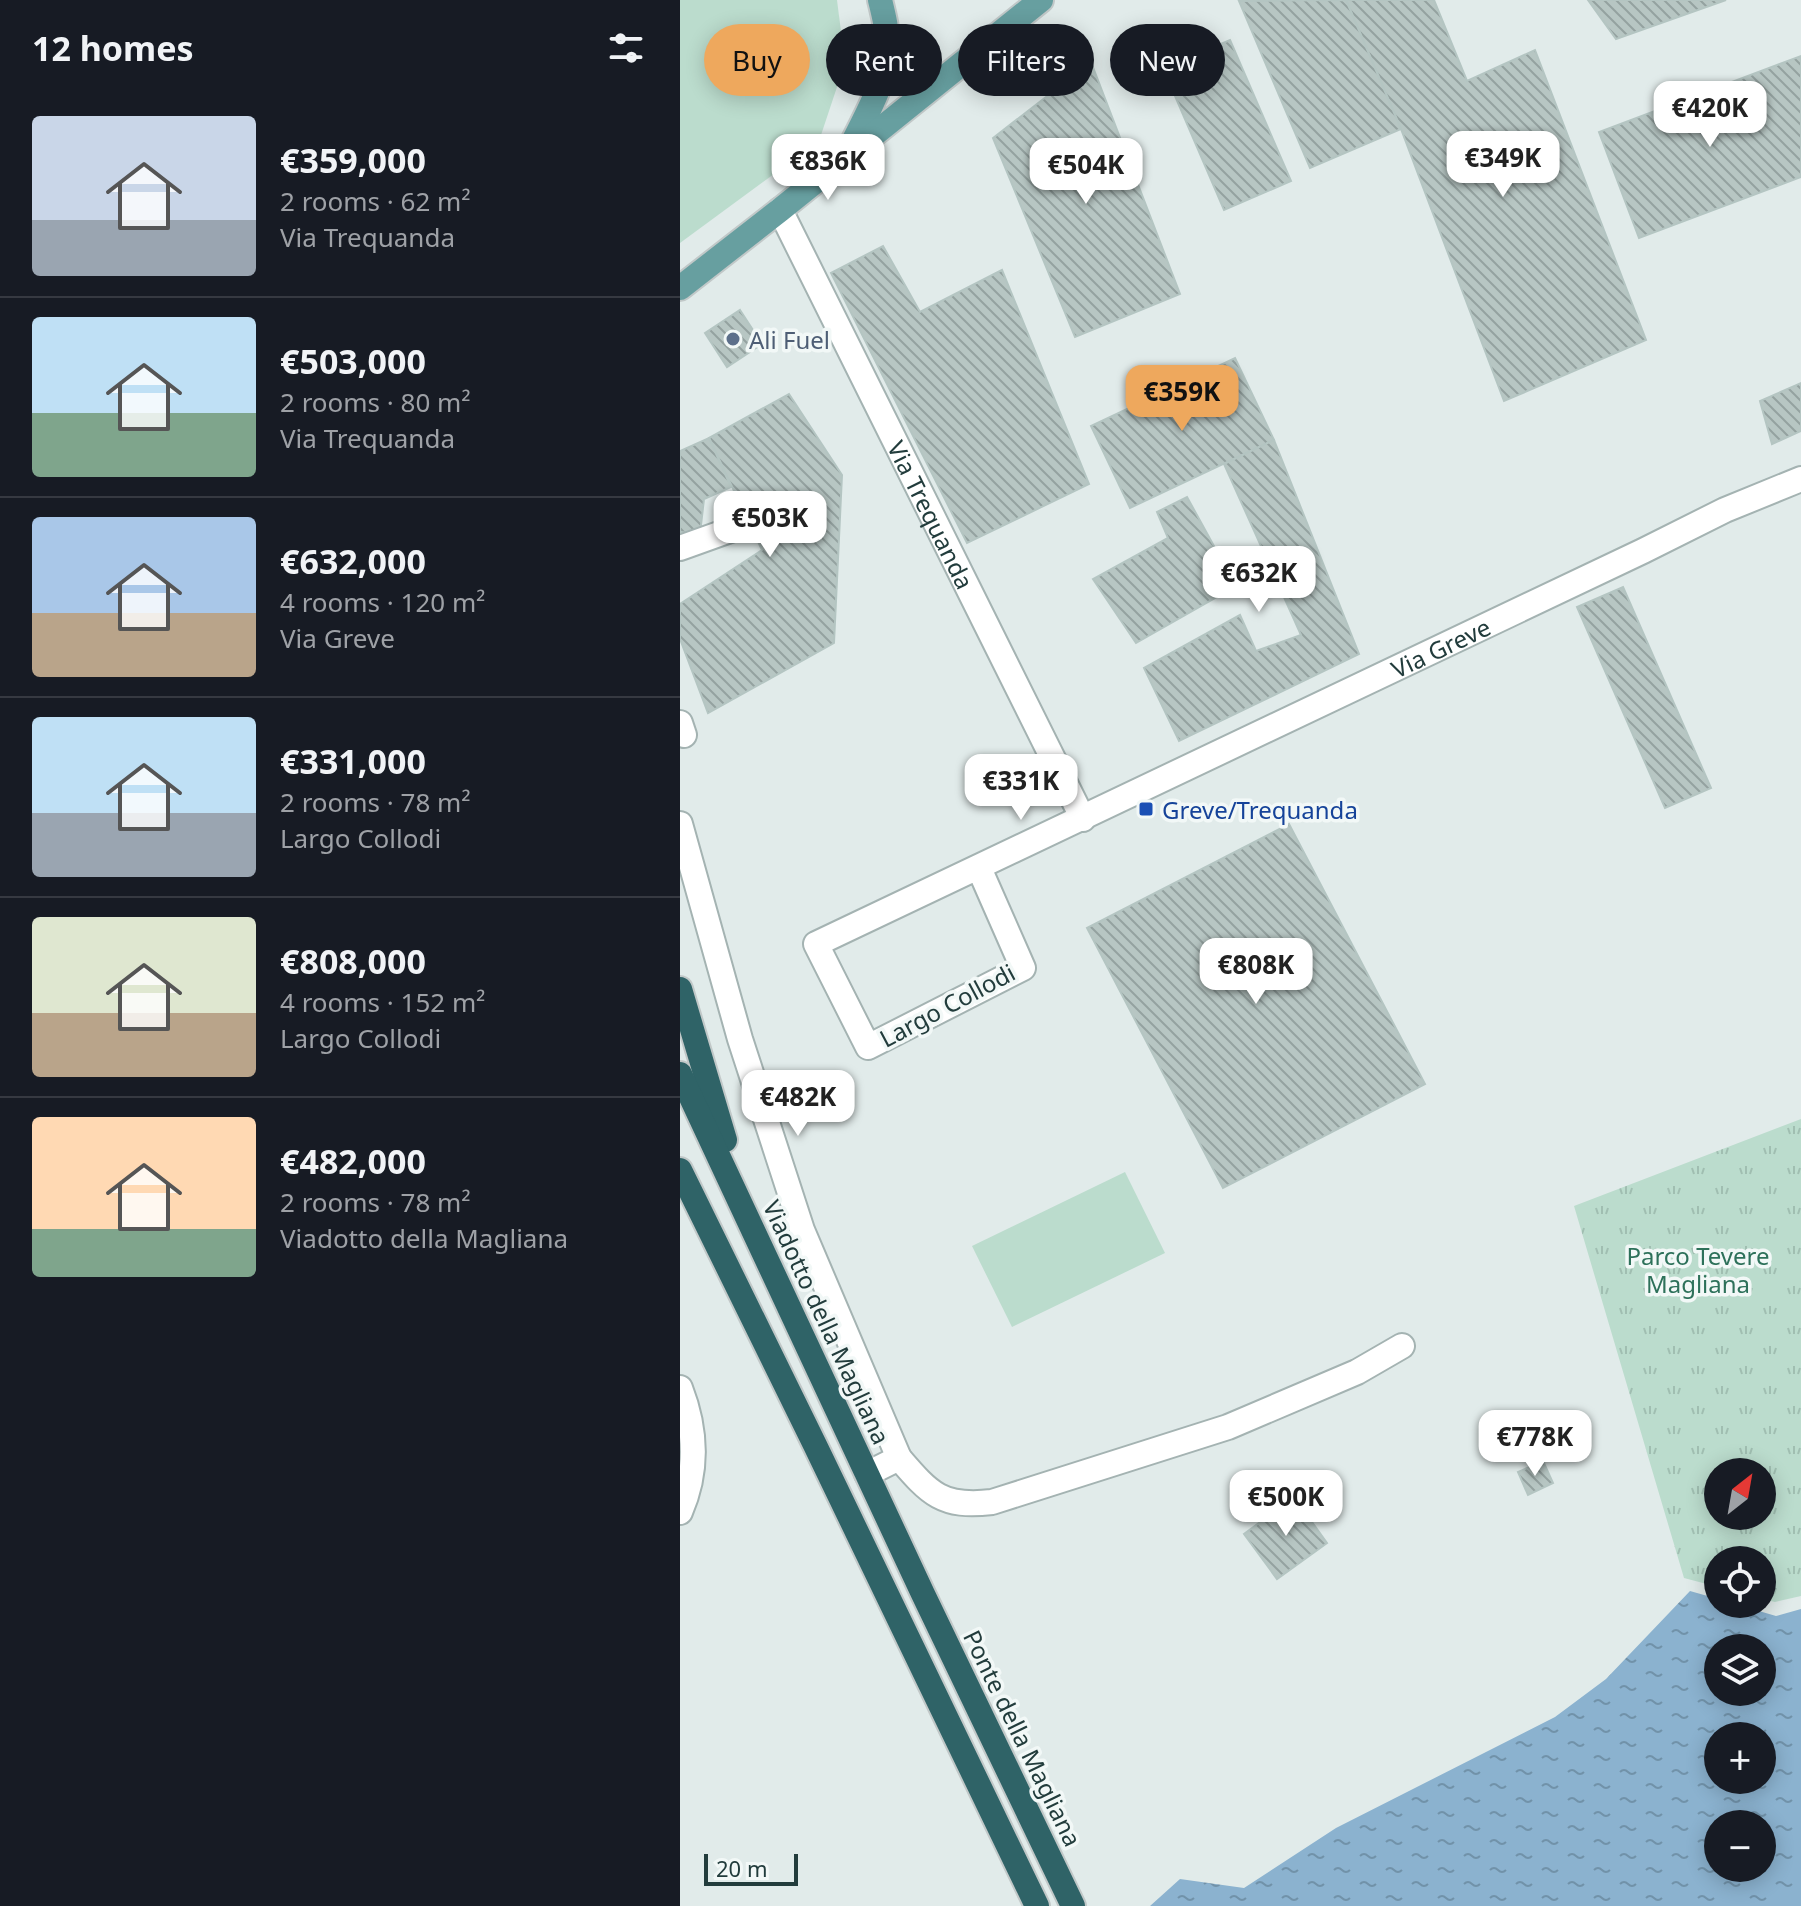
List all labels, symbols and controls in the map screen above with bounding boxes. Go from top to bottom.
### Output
chip: Buy [704,24,810,96]
chip: Rent [826,24,942,96]
chip: Filters [958,24,1094,96]
chip: New [1110,24,1225,96]
text: 12 homes [32,25,194,71]
icon: filters [604,26,648,70]
pin: €420K [1654,81,1766,149]
text: €420K [1672,89,1748,125]
pin: €349K [1447,131,1559,199]
pin: €836K [772,134,884,202]
text: €359,000 [280,137,426,183]
pin: €504K [1030,138,1142,206]
text: €349K [1465,139,1541,175]
text: €836K [790,142,866,178]
text: €504K [1048,146,1124,182]
icon: home [96,148,192,244]
text: 2 rooms · 62 m² [280,183,470,219]
text: Via Trequanda [280,219,455,255]
place label: Ali Fuel [749,323,830,356]
marker: Ali Fuel [724,330,742,348]
text: €503,000 [280,338,426,384]
icon: home [96,349,192,445]
pin: €359K [1126,365,1238,433]
text: €359K [1144,373,1220,409]
text: 2 rooms · 80 m² [280,384,470,420]
text: Via Trequanda [280,420,455,456]
street label: Via Trequanda [881,435,982,594]
pin: €503K [714,491,826,559]
text: €503K [732,499,808,535]
text: €632,000 [280,538,426,584]
pin: €632K [1203,546,1315,614]
icon: home [96,549,192,645]
text: €632K [1221,554,1297,590]
text: 4 rooms · 120 m² [280,584,485,620]
street label: Via Greve [1385,610,1495,685]
text: Via Greve [280,620,395,656]
text: €331,000 [280,738,426,784]
icon: home [96,749,192,845]
pin: €331K [965,754,1077,822]
text: €331K [983,762,1059,798]
text: 2 rooms · 78 m² [280,784,470,820]
place label: Greve/Trequanda [1162,793,1358,826]
marker: Greve/Trequanda [1137,800,1155,818]
text: Largo Collodi [280,820,441,856]
text: €808,000 [280,938,426,984]
pin: €808K [1200,938,1312,1006]
text: €808K [1218,946,1294,982]
icon: home [96,949,192,1045]
street label: Largo Collodi [874,956,1020,1054]
text: 4 rooms · 152 m² [280,984,485,1020]
text: Largo Collodi [280,1020,441,1056]
pin: €482K [742,1070,854,1138]
text: €482K [760,1078,836,1114]
text: €482,000 [280,1138,426,1184]
icon: home [96,1149,192,1245]
text: 2 rooms · 78 m² [280,1184,470,1220]
street label: Viadotto della Magliana [756,1195,898,1449]
text: Viadotto della Magliana [280,1220,568,1256]
park label: Parco Tevere Magliana [1626,1239,1770,1300]
pin: €778K [1479,1410,1591,1478]
text: €778K [1497,1418,1573,1454]
north arrow [1704,1458,1776,1530]
map controls [1704,1458,1776,1882]
pin: €500K [1230,1470,1342,1538]
text: €500K [1248,1478,1324,1514]
button: locate [1704,1546,1776,1618]
street label: Ponte della Magliana [956,1624,1090,1852]
button: layers [1704,1634,1776,1706]
button: + [1704,1722,1776,1794]
button: − [1704,1810,1776,1882]
scale bar [704,1850,798,1886]
text: 20 m [716,1853,767,1883]

